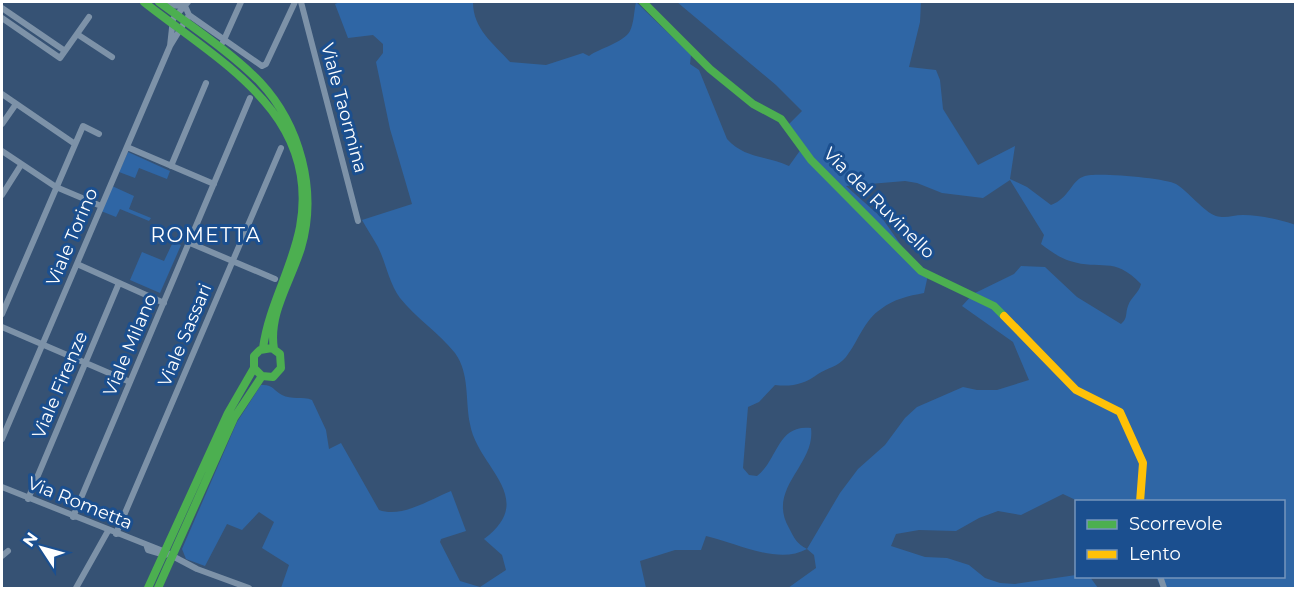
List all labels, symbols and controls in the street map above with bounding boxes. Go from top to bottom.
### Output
street label: Viale Taormina [316,41,372,175]
street label: Via del Ruvinello [819,143,939,263]
street label: Viale Torino [42,185,102,289]
district label: ROMETTA [150,223,262,247]
street label: Viale Sassari [153,280,217,390]
street label: Viale Milano [99,290,161,400]
street label: Viale Firenze [28,328,93,442]
street label: Via Rometta [24,472,136,534]
legend [1075,500,1285,578]
text: Scorrevole [1129,513,1223,535]
north arrow [12,518,72,578]
text: N [19,529,42,550]
text: Lento [1129,543,1181,565]

